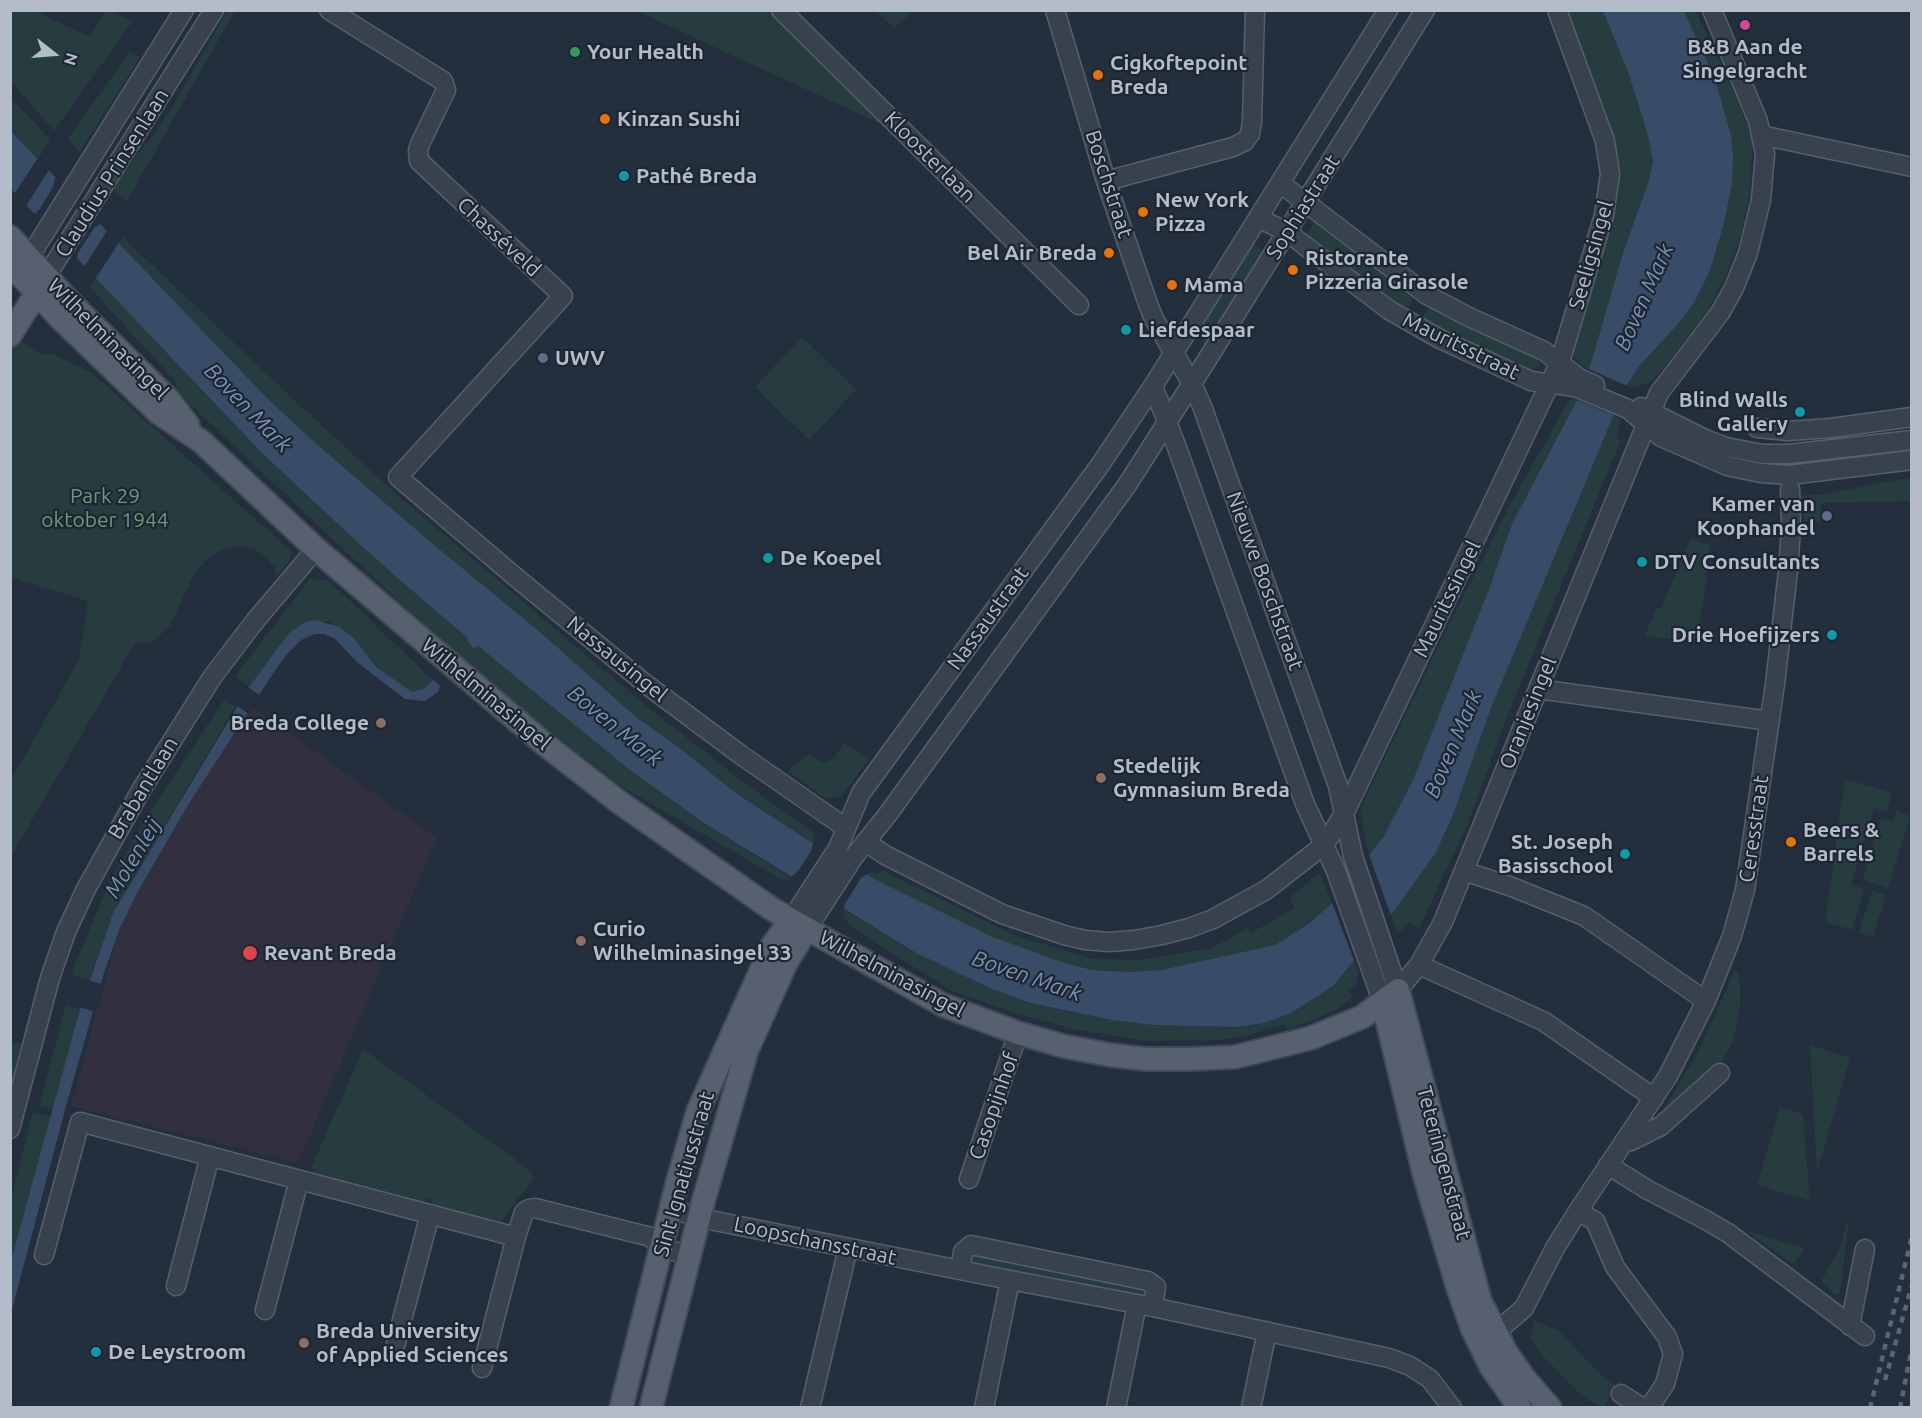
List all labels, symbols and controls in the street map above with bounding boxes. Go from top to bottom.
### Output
marker: B&B Aan de Singelgracht [1738,18,1752,32]
north arrow [24,24,84,84]
place label: B&B Aan de Singelgracht [1683,34,1807,84]
place label: Your Health [587,39,704,65]
marker: Your Health [568,45,582,59]
place label: Cigkoftepoint Breda [1110,50,1247,100]
text: N [61,51,82,68]
marker: Cigkoftepoint Breda [1091,68,1105,82]
street label: Claudius Prinsenlaan [50,84,174,262]
place label: Kinzan Sushi [617,106,740,132]
street label: Kloosterlaan [879,106,981,208]
marker: Kinzan Sushi [598,112,612,126]
street label: Boschstraat [1080,127,1138,241]
street label: Sophiastraat [1261,150,1345,264]
place label: Pathé Breda [636,163,757,189]
marker: Pathé Breda [617,169,631,183]
place label: New York Pizza [1155,187,1249,237]
street label: Chasséveld [452,192,546,282]
street label: Seeligsingel [1563,198,1619,312]
marker: New York Pizza [1136,205,1150,219]
water label: Boven Mark [1609,239,1679,355]
place label: Bel Air Breda [967,240,1097,266]
place label: Ristorante Pizzeria Girasole [1305,245,1469,295]
marker: Bel Air Breda [1102,246,1116,260]
marker: Ristorante Pizzeria Girasole [1286,263,1300,277]
place label: Mama [1184,272,1244,298]
street label: Wilhelminasingel [42,273,174,405]
marker: Mama [1165,278,1179,292]
street label: Mauritsstraat [1399,307,1523,385]
place label: Liefdespaar [1138,317,1255,343]
marker: Liefdespaar [1119,323,1133,337]
place label: UWV [555,345,605,371]
marker: UWV [536,351,550,365]
water label: Boven Mark [199,358,297,458]
place label: Blind Walls Gallery [1679,387,1788,437]
marker: Blind Walls Gallery [1793,405,1807,419]
park label: Park 29 oktober 1944 [41,483,169,533]
street label: Nieuwe Boschstraat [1221,488,1309,674]
place label: Kamer van Koophandel [1697,491,1815,541]
marker: Kamer van Koophandel [1820,509,1834,523]
street label: Mauritssingel [1408,536,1486,662]
place label: De Koepel [780,545,881,571]
place label: DTV Consultants [1654,549,1820,575]
marker: De Koepel [761,551,775,565]
marker: DTV Consultants [1635,555,1649,569]
street label: Nassaustraat [942,561,1034,675]
street label: Nassausingel [562,611,672,707]
place label: Drie Hoefijzers [1672,622,1820,648]
marker: Drie Hoefijzers [1825,628,1839,642]
street label: Wilhelminasingel [416,633,556,755]
street label: Oranjesingel [1494,653,1562,773]
water label: Boven Mark [562,680,668,772]
water label: Boven Mark [1418,686,1488,802]
place label: Breda College [230,710,369,736]
marker: Breda College [374,716,388,730]
street label: Brabantlaan [103,732,183,844]
place label: Stedelijk Gymnasium Breda [1113,753,1290,803]
marker: Stedelijk Gymnasium Breda [1094,771,1108,785]
street label: Ceresstraat [1734,774,1774,884]
water label: Molenleij [99,813,167,903]
place label: Beers & Barrels [1803,817,1879,867]
place label: St. Joseph Basisschool [1498,829,1613,879]
marker: Beers & Barrels [1784,835,1798,849]
marker: St. Joseph Basisschool [1618,847,1632,861]
place label: Curio Wilhelminasingel 33 [593,916,792,966]
street label: Wilhelminasingel [815,925,969,1023]
marker: Curio Wilhelminasingel 33 [574,934,588,948]
place label: Revant Breda [264,940,397,966]
marker: Revant Breda [241,944,259,962]
water label: Boven Mark [969,945,1085,1007]
street label: Casopijnhof [964,1049,1024,1163]
street label: Teteringenstraat [1411,1083,1477,1243]
street label: Sint Ignatiusstraat [648,1088,720,1260]
street label: Loopschansstraat [731,1211,899,1271]
place label: Breda University of Applied Sciences [316,1318,508,1368]
marker: Breda University of Applied Sciences [297,1336,311,1350]
place label: De Leystroom [108,1339,246,1365]
marker: De Leystroom [89,1345,103,1359]

